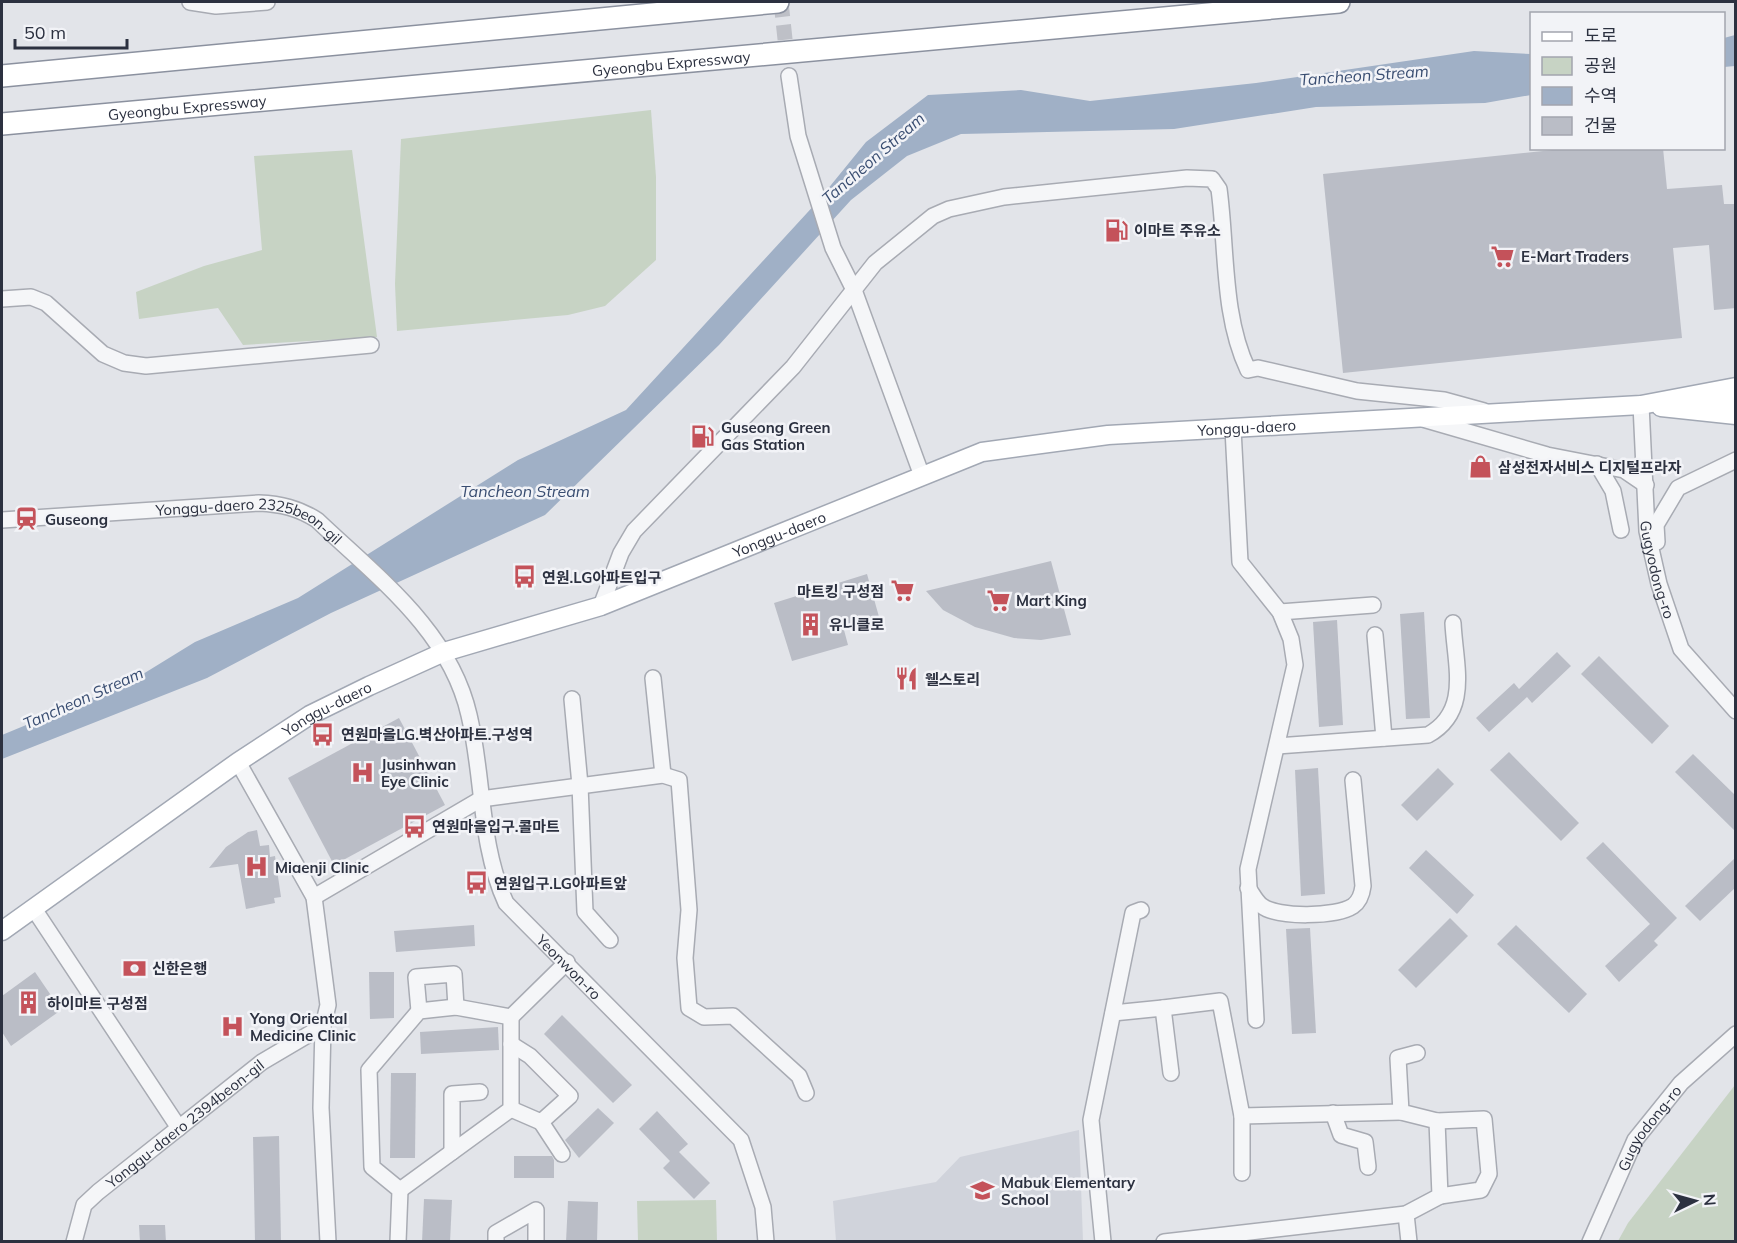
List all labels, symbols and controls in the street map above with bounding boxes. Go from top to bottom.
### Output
scale bar [15,12,128,50]
legend [1530,12,1725,150]
text: 50 m [24,21,66,44]
text: 도로 [1584,24,1617,47]
street label: Gyeongbu Expressway [591,46,751,80]
text: 공원 [1584,54,1617,77]
water label: Tancheon Stream [1299,61,1429,89]
text: 수역 [1584,84,1617,107]
street label: Gyeongbu Expressway [107,90,267,124]
water label: Tancheon Stream [817,108,929,208]
text: 건물 [1584,114,1617,137]
fuel station icon: 이마트 주유소 [1103,217,1129,243]
place label: 이마트 주유소 [1134,221,1221,240]
supermarket icon: E-Mart Traders [1490,243,1516,269]
place label: E-Mart Traders [1521,247,1629,266]
street label: Yonggu-daero [1196,415,1297,440]
place label: Guseong Green Gas Station [721,418,831,454]
fuel station icon: Guseong Green Gas Station [690,423,716,449]
shop icon: 삼성전자서비스 디지털프라자 [1467,454,1493,480]
place label: 삼성전자서비스 디지털프라자 [1498,458,1682,477]
water label: Tancheon Stream [460,481,590,501]
street label: Yonggu-daero 2325beon-gil [154,493,346,548]
station icon: Guseong [14,506,40,532]
street label: Yonggu-daero [729,507,828,562]
place label: Guseong [45,510,108,529]
street label: Gugyodong-ro [1637,520,1680,621]
bus stop icon: 연원.LG아파트입구 [511,564,537,590]
place label: 연원.LG아파트입구 [542,568,661,587]
supermarket icon: 마트킹 구성점 [889,578,915,604]
place label: 마트킹 구성점 [797,582,884,601]
supermarket icon: Mart King [985,587,1011,613]
place label: Mart King [1016,591,1087,610]
building icon: 유니클로 [798,611,824,637]
place label: 유니클로 [829,615,884,634]
water label: Tancheon Stream [20,662,146,734]
restaurant icon: 웰스토리 [894,666,920,692]
place label: 웰스토리 [925,670,980,689]
street label: Yonggu-daero [277,677,374,741]
bus stop icon: 연원마을LG.벽산아파트.구성역 [310,721,336,747]
place label: 연원마을LG.벽산아파트.구성역 [341,725,533,744]
place label: Jusinhwan Eye Clinic [381,755,456,791]
hospital icon: Jusinhwan Eye Clinic [350,760,376,786]
bus stop icon: 연원마을입구.콜마트 [401,813,427,839]
place label: 연원마을입구.콜마트 [432,817,560,836]
hospital icon: Miaenji Clinic [244,854,270,880]
place label: Miaenji Clinic [275,858,370,877]
bus stop icon: 연원입구.LG아파트앞 [463,870,489,896]
place label: 연원입구.LG아파트앞 [494,874,627,893]
street label: Yeonwon-ro [532,929,605,1003]
bank icon: 신한은행 [121,955,147,981]
place label: 신한은행 [152,959,207,978]
building icon: 하이마트 구성점 [16,990,42,1016]
place label: 하이마트 구성점 [47,994,148,1013]
place label: Yong Oriental Medicine Clinic [249,1009,356,1045]
hospital icon: Yong Oriental Medicine Clinic [219,1014,245,1040]
street label: Yonggu-daero 2394beon-gil [101,1055,267,1192]
street label: Gugyodong-ro [1613,1081,1685,1174]
north arrow [1665,1171,1725,1231]
place label: Mabuk Elementary School [1001,1173,1136,1209]
school or university icon: Mabuk Elementary School [970,1178,996,1204]
text: N [1699,1193,1720,1207]

